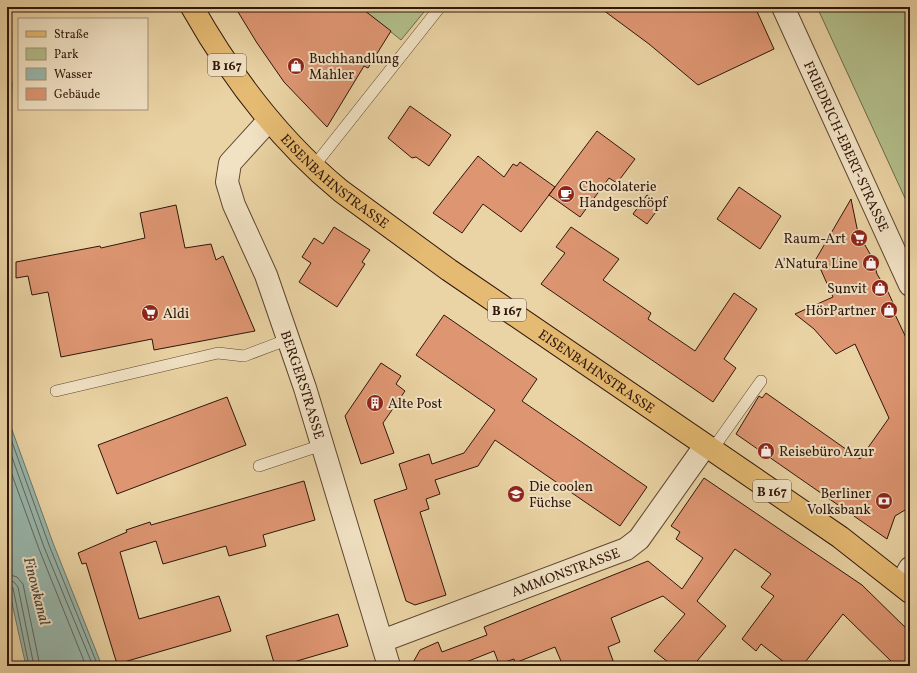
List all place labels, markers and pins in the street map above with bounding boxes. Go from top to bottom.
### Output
place label: Buchhandlung Mahler [309,50,399,85]
shop icon: Buchhandlung Mahler [286,56,306,76]
place label: Chocolaterie Handgeschöpf [579,178,668,213]
cafe icon: Chocolaterie Handgeschöpf [556,184,576,204]
supermarket icon: Raum-Art [849,228,869,248]
place label: Raum-Art [784,230,846,249]
shop icon: A'Natura Line [861,253,881,273]
place label: A'Natura Line [774,255,858,274]
shop icon: Sunvit [870,278,890,298]
place label: Sunvit [827,280,867,299]
shop icon: HörPartner [879,300,899,320]
place label: HörPartner [805,302,876,321]
supermarket icon: Aldi [140,303,160,323]
place label: Aldi [163,305,189,324]
building icon: Alte Post [365,393,385,413]
place label: Alte Post [388,395,443,414]
shop icon: Reisebüro Azur [756,441,776,461]
place label: Reisebüro Azur [779,443,874,462]
place label: Die coolen Füchse [529,478,593,513]
school or university icon: Die coolen Füchse [506,484,526,504]
place label: Berliner Volksbank [807,485,871,520]
bank icon: Berliner Volksbank [874,491,894,511]

